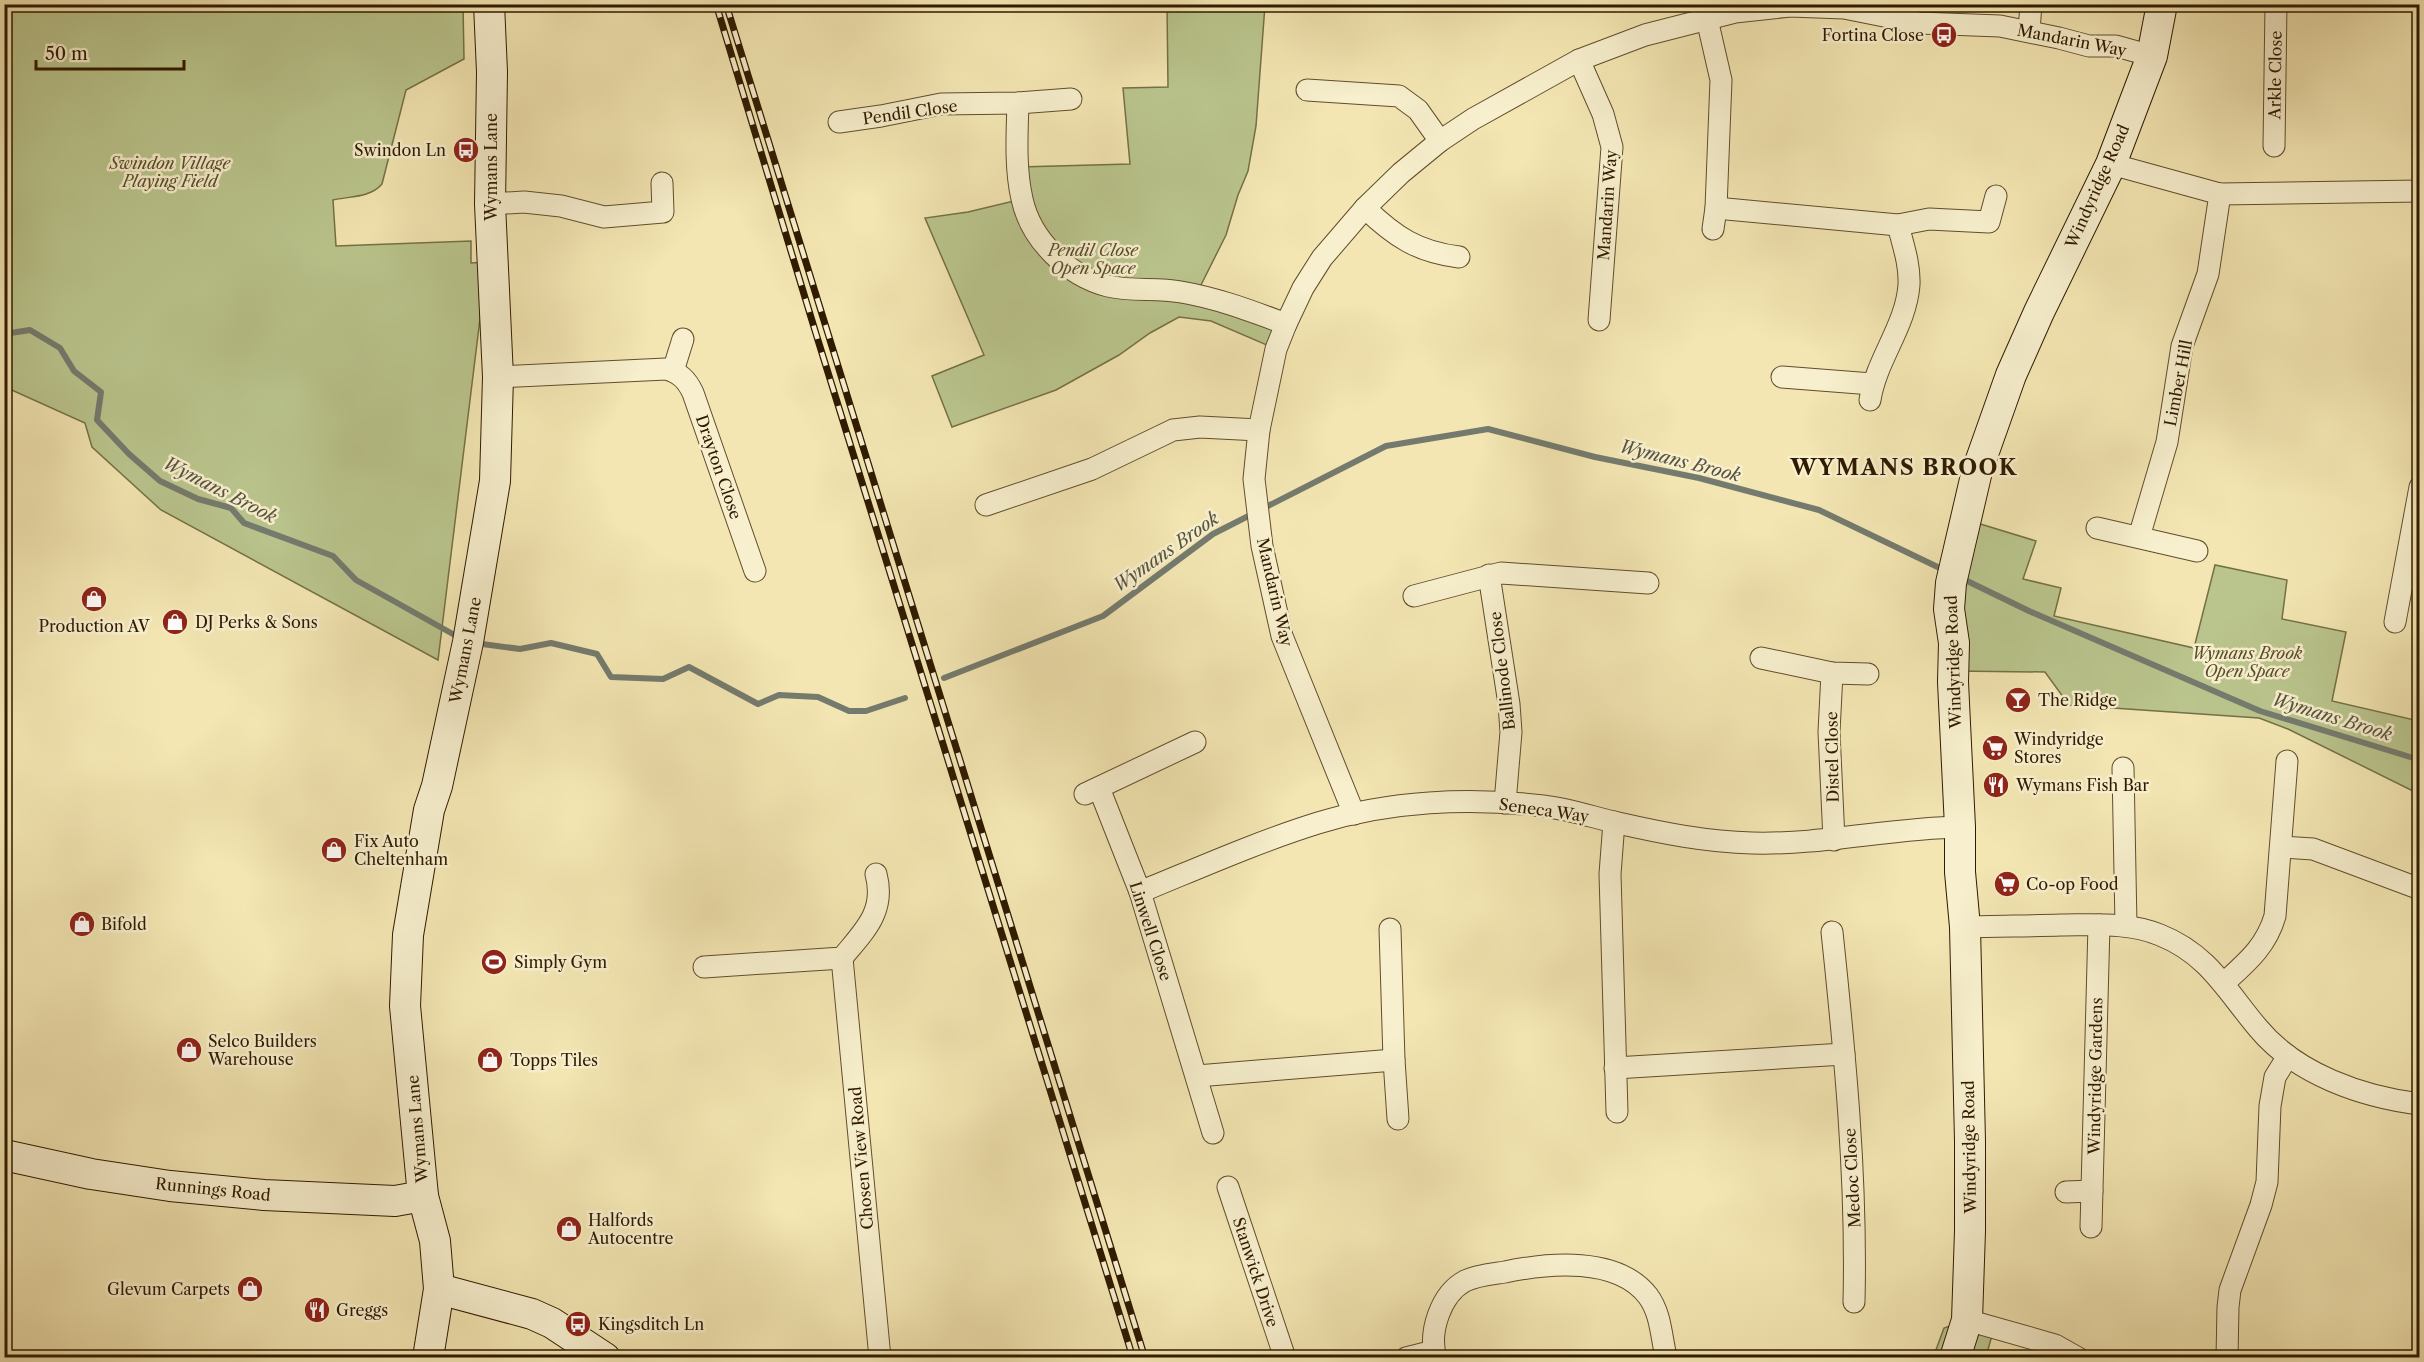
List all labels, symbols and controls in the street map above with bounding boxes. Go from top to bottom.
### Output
bus stop icon: Fortina Close [1929,20,1959,50]
street label: Mandarin Way [2016,20,2129,61]
place label: Fortina Close [1822,25,1924,45]
street label: Arkle Close [2264,30,2286,120]
scale bar [36,33,184,71]
text: 50 m [45,43,88,65]
street label: Pendil Close [861,95,959,129]
street label: Wymans Lane [481,113,501,222]
street label: Windyridge Road [2060,121,2133,252]
bus stop icon: Swindon Ln [451,135,481,165]
place label: Swindon Ln [354,140,446,160]
street label: Mandarin Way [1593,148,1621,261]
park label: Swindon Village Playing Field [109,153,231,191]
park label: Pendil Close Open Space [1046,240,1139,278]
street label: Limber Hill [2160,338,2196,428]
street label: Drayton Close [692,412,746,522]
water label: Wymans Brook [1617,435,1744,487]
water label: Wymans Brook [160,452,281,528]
district label: WYMANS BROOK [1789,454,2018,481]
water label: Wymans Brook [1109,507,1224,597]
street label: Mandarin Way [1253,536,1297,649]
shop icon: Production AV [79,584,109,614]
street label: Wymans Lane [445,595,485,706]
street label: Windyridge Road [1941,595,1965,730]
shop icon: DJ Perks & Sons [160,607,190,637]
street label: Ballinode Close [1485,610,1519,732]
place label: DJ Perks & Sons [195,612,318,632]
place label: Production AV [39,616,150,636]
park label: Wymans Brook Open Space [2192,643,2303,681]
bar icon: The Ridge [2003,685,2033,715]
water label: Wymans Brook [2269,688,2395,746]
place label: The Ridge [2038,690,2117,710]
street label: Distel Close [1821,711,1843,803]
place label: Windyridge Stores [2013,729,2104,767]
supermarket icon: Windyridge Stores [1980,733,2010,763]
restaurant icon: Wymans Fish Bar [1981,770,2011,800]
place label: Wymans Fish Bar [2015,775,2149,795]
street label: Seneca Way [1498,794,1591,826]
place label: Fix Auto Cheltenham [354,831,448,869]
shop icon: Fix Auto Cheltenham [319,835,349,865]
supermarket icon: Co-op Food [1992,869,2022,899]
place label: Co-op Food [2026,874,2119,894]
street label: Linwell Close [1126,879,1176,983]
shop icon: Bifold [67,909,97,939]
place label: Bifold [101,914,147,934]
sports icon: Simply Gym [479,947,509,977]
place label: Simply Gym [514,952,607,972]
street label: Windyridge Gardens [2084,997,2106,1156]
place label: Selco Builders Warehouse [207,1031,317,1069]
shop icon: Selco Builders Warehouse [174,1035,204,1065]
shop icon: Topps Tiles [475,1045,505,1075]
place label: Topps Tiles [510,1050,598,1070]
street label: Wymans Lane [402,1074,432,1185]
street label: Windyridge Road [1958,1080,1980,1215]
street label: Chosen View Road [845,1085,877,1230]
street label: Medoc Close [1839,1128,1865,1228]
street label: Runnings Road [154,1173,272,1205]
place label: Halfords Autocentre [587,1210,674,1248]
shop icon: Halfords Autocentre [554,1214,584,1244]
street label: Stanwick Drive [1229,1214,1283,1330]
shop icon: Glevum Carpets [235,1274,265,1304]
place label: Glevum Carpets [107,1279,230,1299]
restaurant icon: Greggs [302,1295,332,1325]
place label: Greggs [336,1300,388,1320]
bus stop icon: Kingsditch Ln [563,1309,593,1339]
place label: Kingsditch Ln [598,1314,704,1334]

